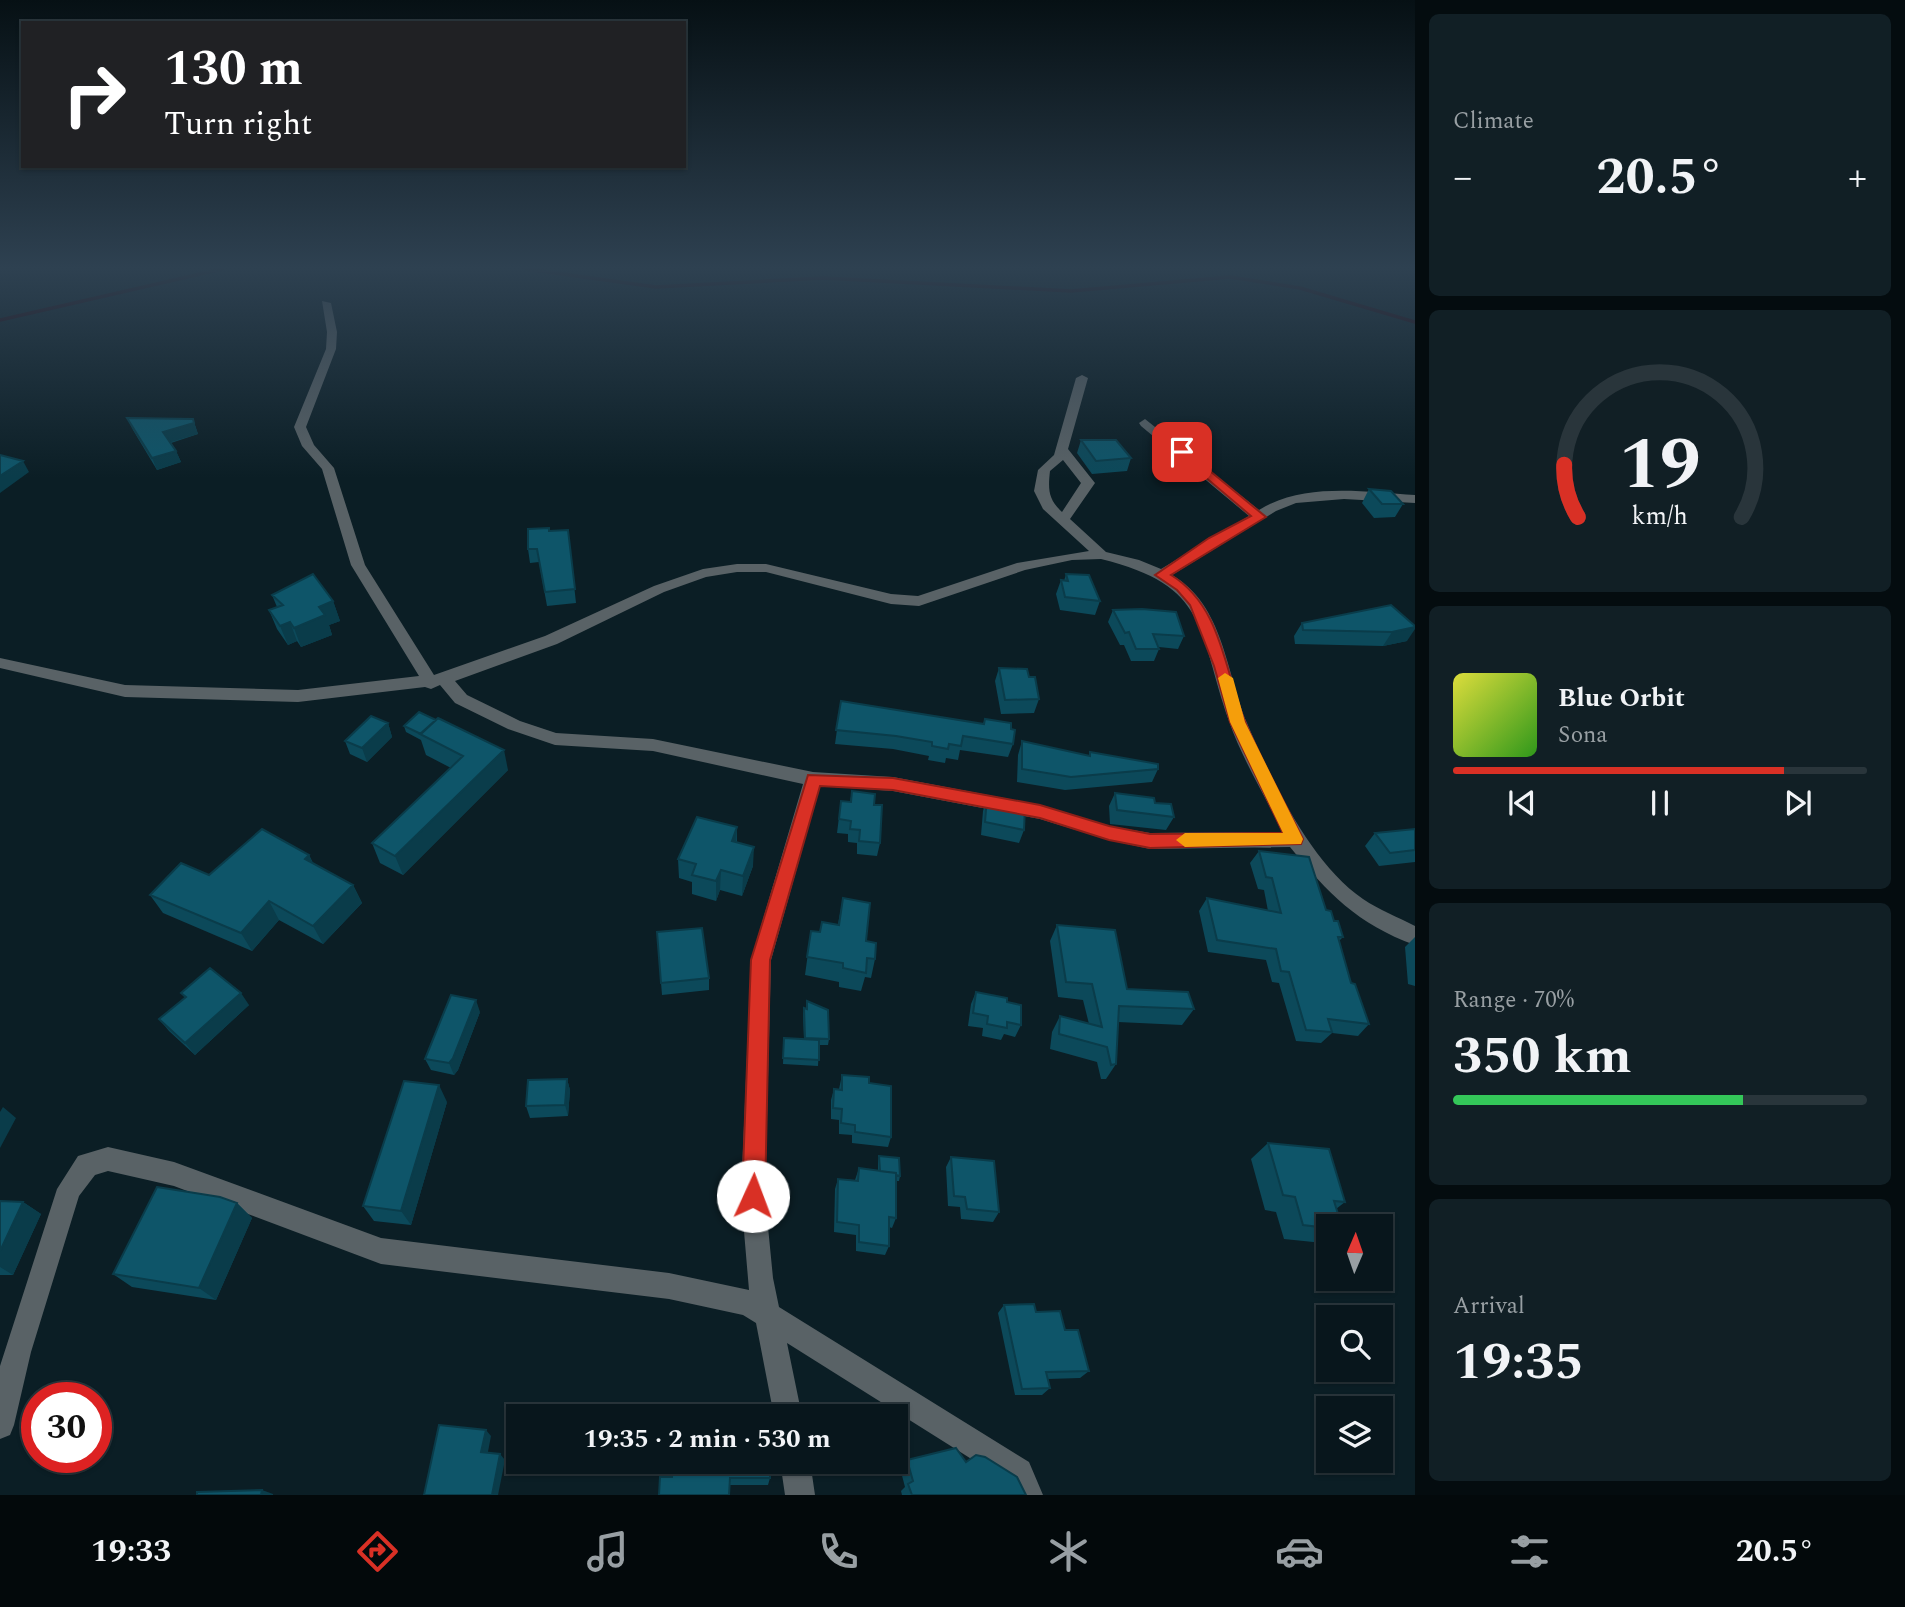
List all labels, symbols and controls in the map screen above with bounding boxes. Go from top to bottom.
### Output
text: 130 m [164,32,303,107]
icon: right [49,49,140,140]
text: Turn right [164,100,312,149]
text: Climate [1453,104,1534,139]
text: 20.5° [1596,138,1724,217]
text: − [1453,149,1472,207]
text: + [1848,149,1867,207]
text: 19 [1619,411,1701,522]
pin [1152,422,1212,482]
icon: arrive [1163,433,1201,471]
text: km/h [1632,498,1688,536]
text: Blue Orbit [1558,678,1685,718]
text: Sona [1558,718,1608,753]
icon: previous [1503,784,1541,822]
icon: pause [1641,784,1679,822]
icon: next [1779,784,1817,822]
text: Range · 70% [1453,983,1574,1018]
text: 350 km [1453,1017,1632,1096]
position arrow [716,1159,790,1233]
north arrow [1316,1214,1393,1292]
map controls [1316,1214,1393,1473]
text: Arrival [1453,1289,1525,1324]
button: search [1316,1305,1393,1382]
text: 19:35 [1453,1323,1584,1402]
speed limit sign: 30 [21,1382,112,1473]
button: layers [1316,1396,1393,1473]
text: 19:35 · 2 min · 530 m [583,1419,831,1459]
text: 19:33 [91,1527,171,1576]
icon: directions [353,1527,402,1576]
icon: music [583,1527,632,1576]
icon: phone [814,1527,863,1576]
icon: climate [1044,1527,1093,1576]
icon: car [1275,1527,1324,1576]
icon: filters [1505,1527,1554,1576]
text: 20.5° [1736,1527,1814,1576]

